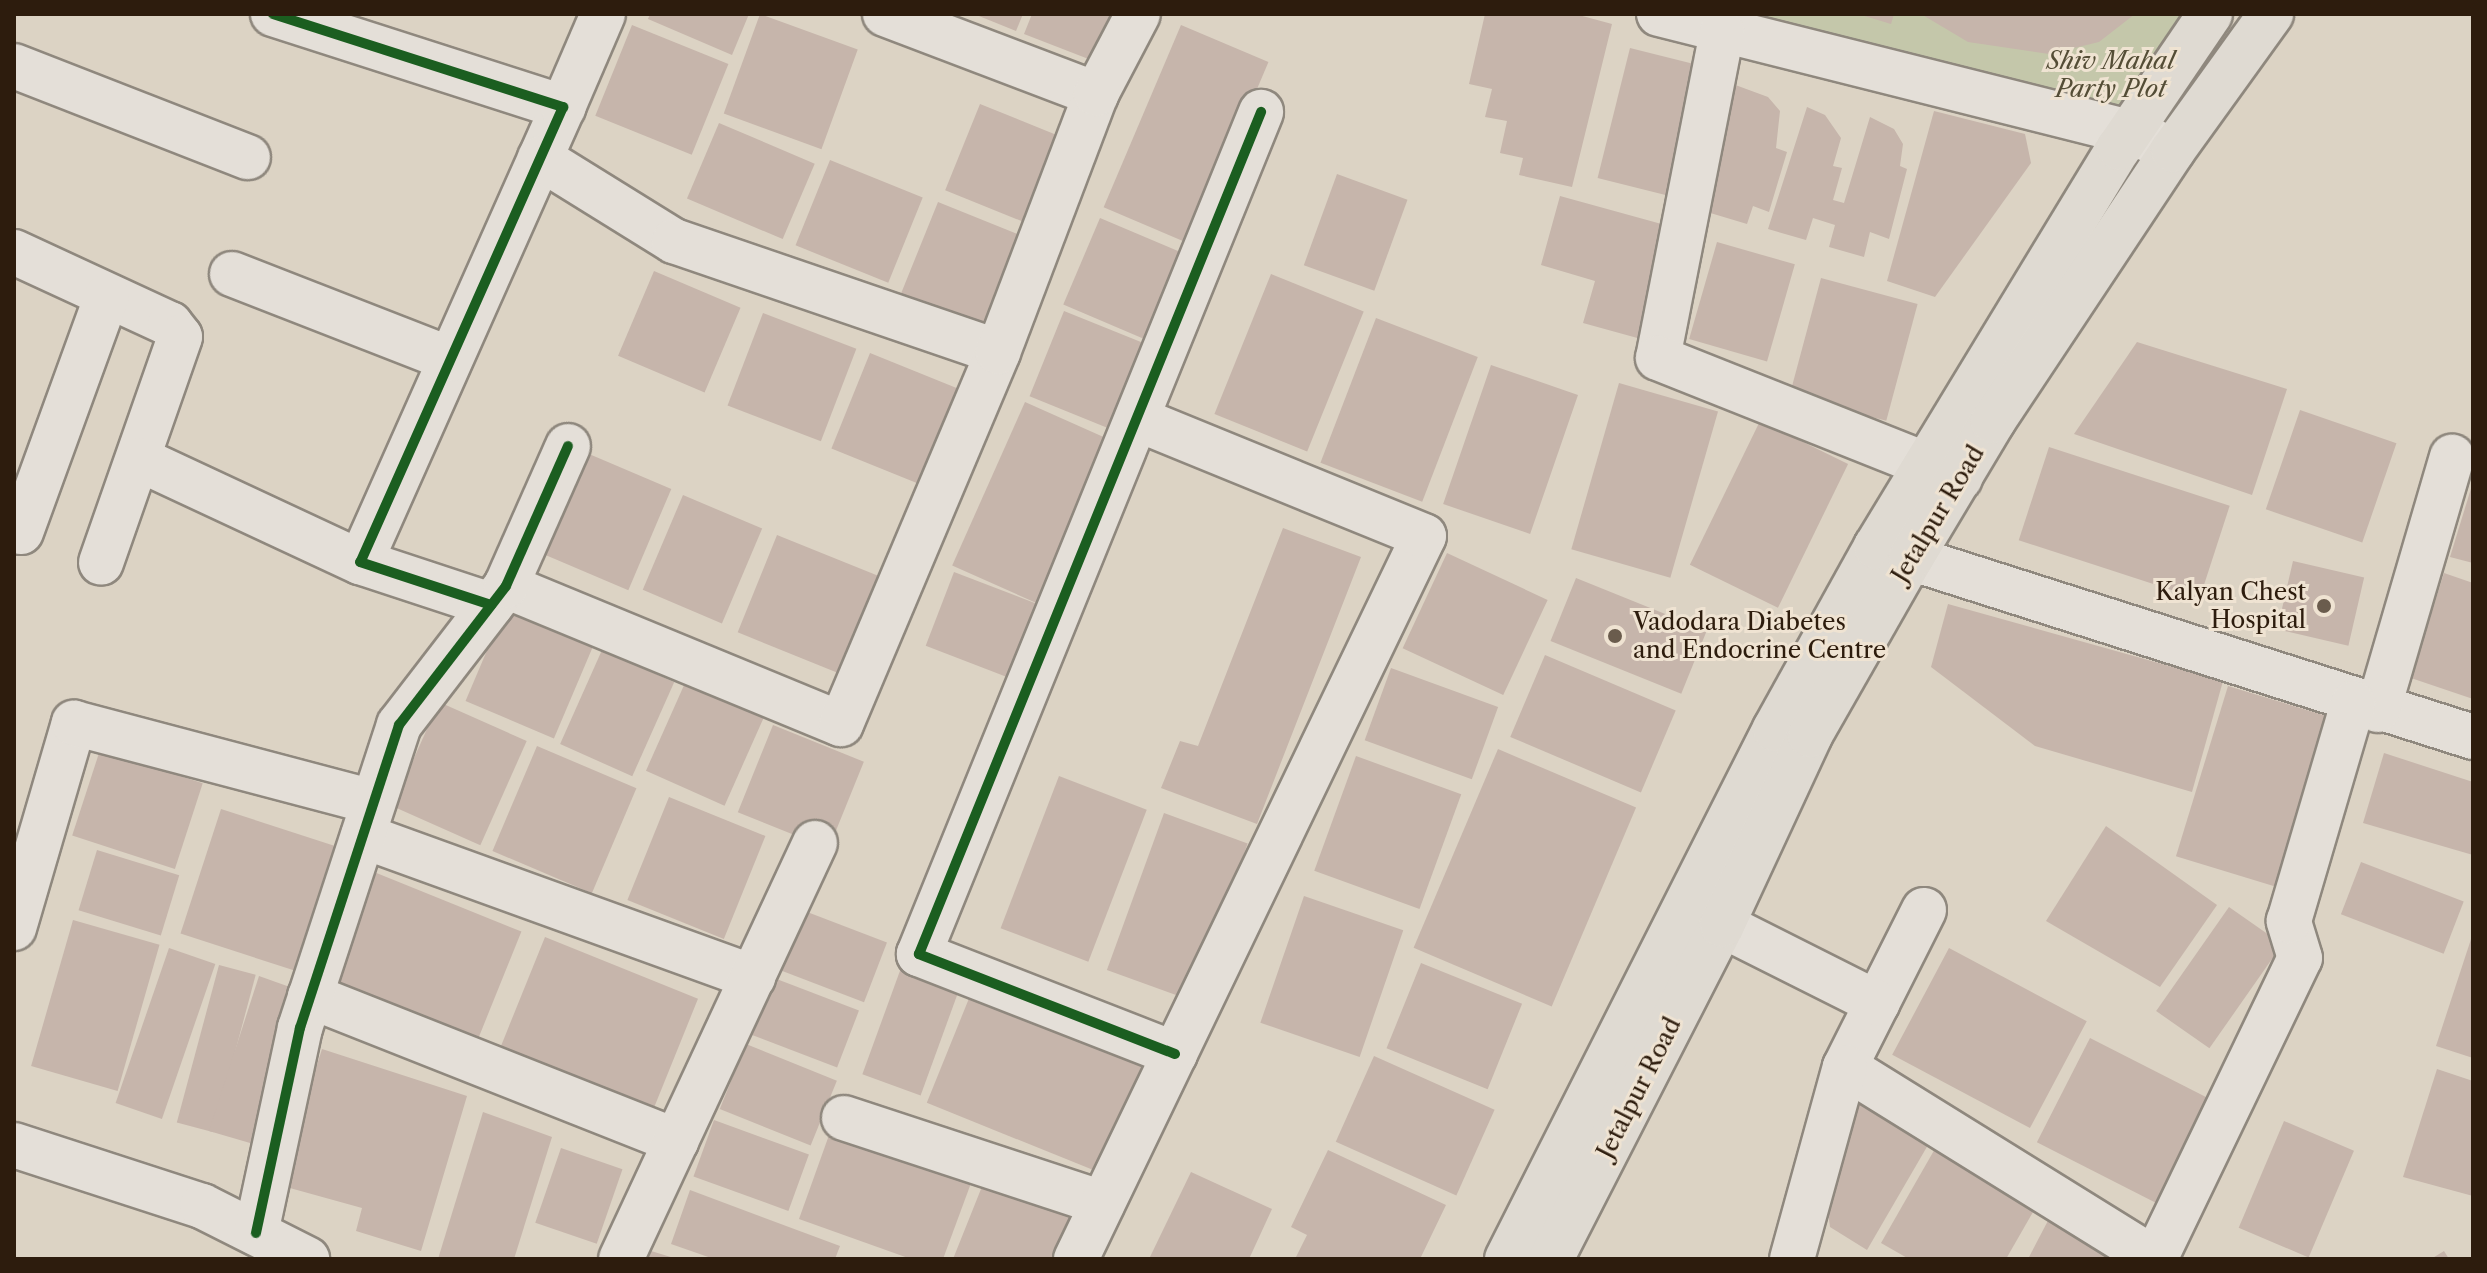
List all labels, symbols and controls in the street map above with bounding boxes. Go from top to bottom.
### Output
park label: Shiv Mahal Party Plot [2047,47,2175,103]
street label: Jetalpur Road [1886,440,1990,588]
place label: Kalyan Chest Hospital [2155,578,2306,634]
marker: Kalyan Chest Hospital [2313,595,2335,617]
place label: Vadodara Diabetes and Endocrine Centre [1633,608,1886,664]
marker: Vadodara Diabetes and Endocrine Centre [1604,625,1626,647]
street label: Jetalpur Road [1591,1012,1687,1164]

